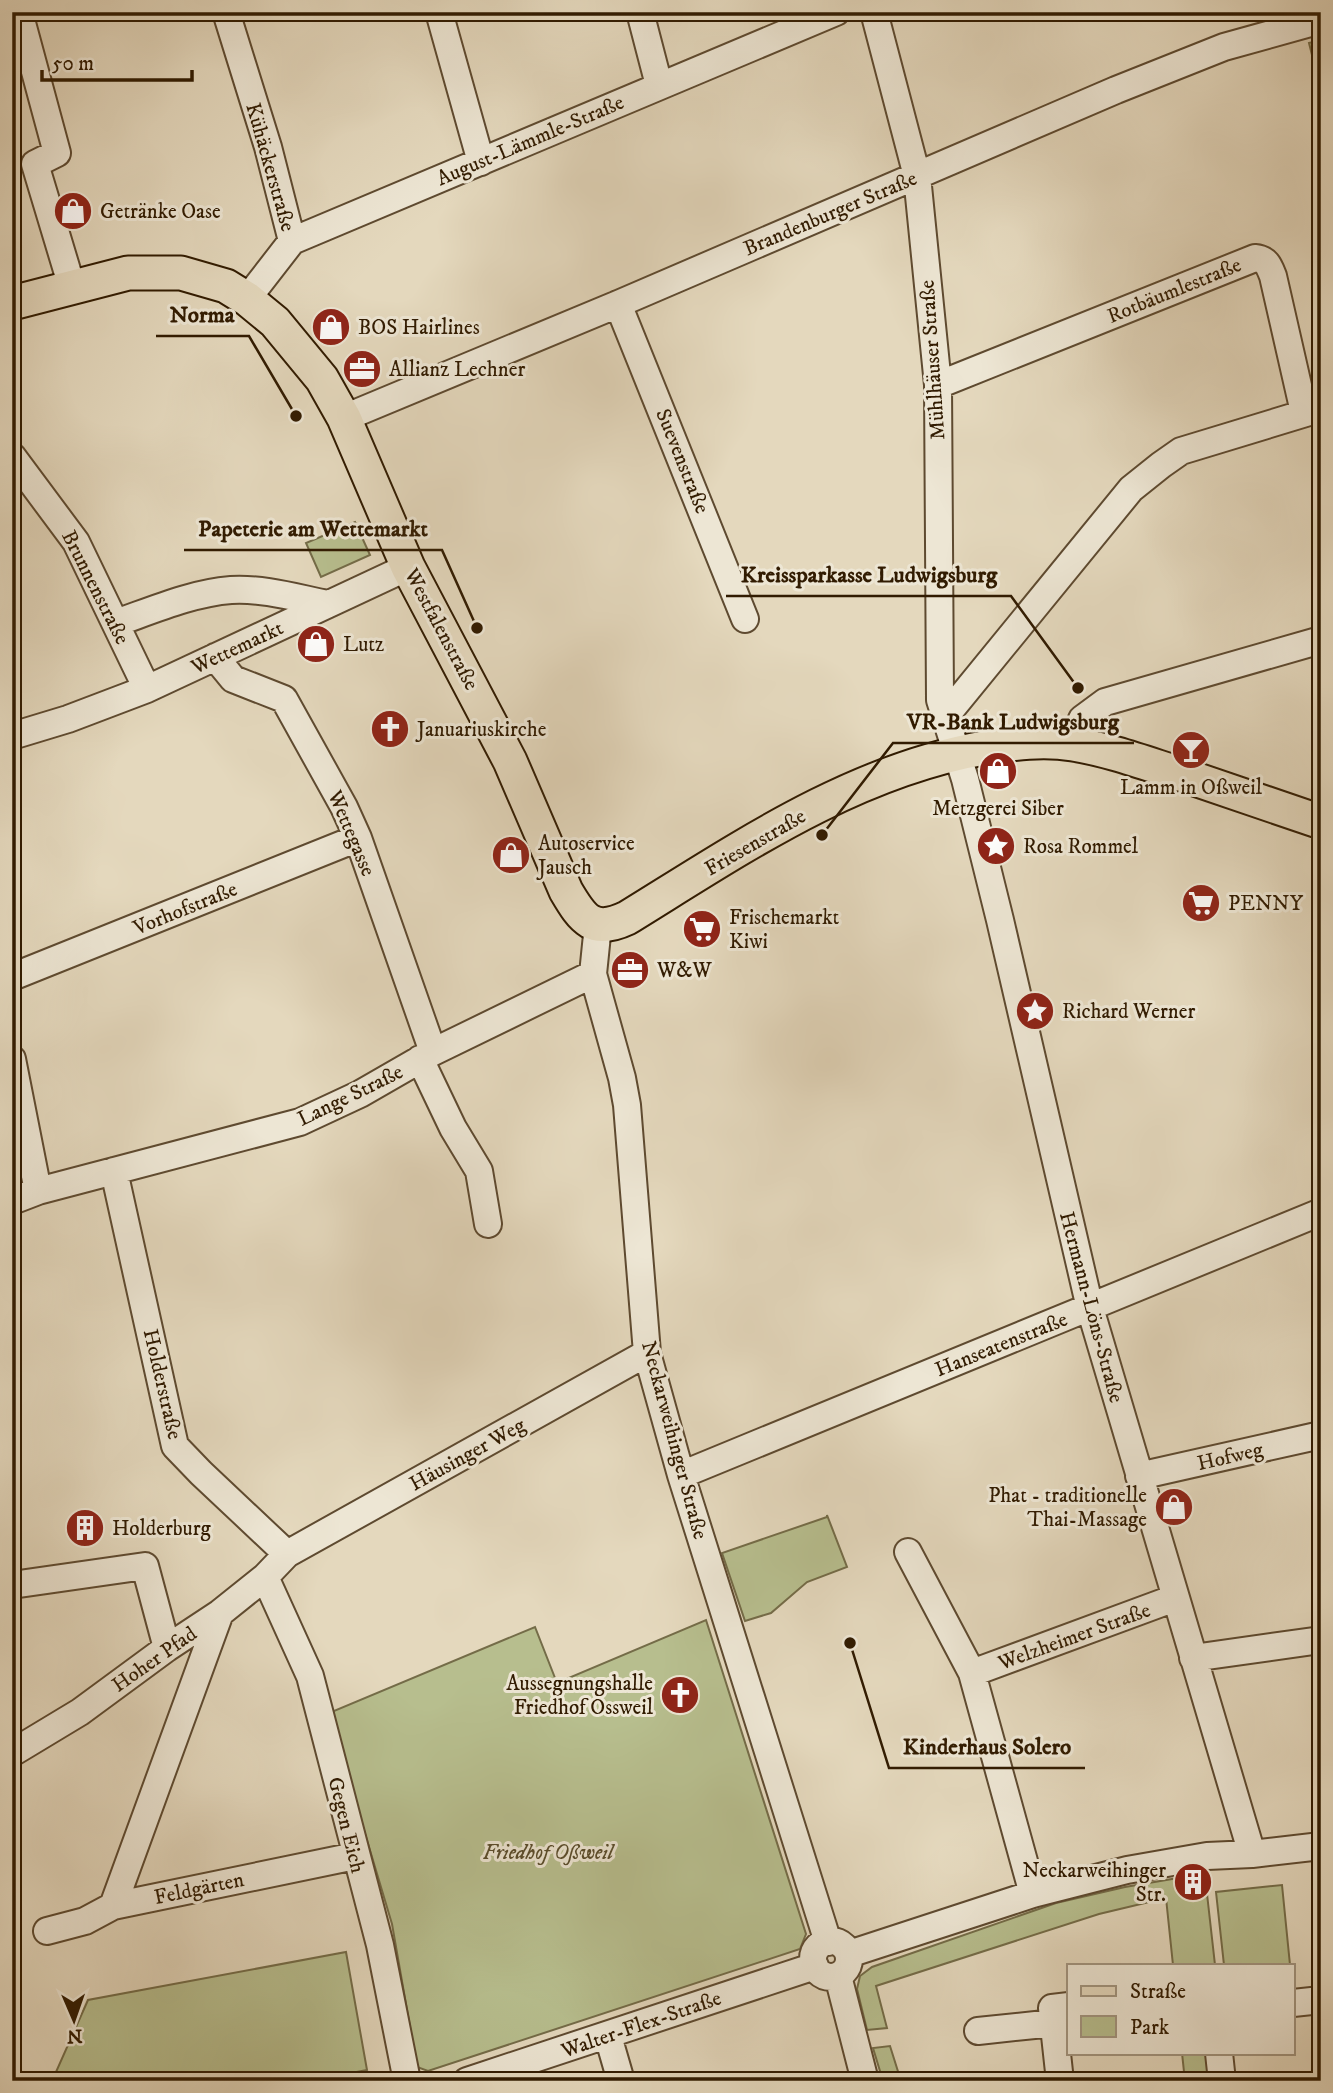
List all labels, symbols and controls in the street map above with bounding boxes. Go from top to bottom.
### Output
scale bar [42,38,192,82]
text: 50 m [52,51,94,77]
street label: August-Lämmle-Straße [433,90,628,192]
street label: Kühäckerstraße [239,100,301,235]
street label: Brandenburger Straße [740,166,921,262]
shop icon: Getränke Oase [52,190,94,232]
place label: Getränke Oase [100,199,221,225]
street label: Rotbäumlestraße [1104,252,1245,330]
street label: Mühlhäuser Straße [914,279,952,441]
callout: Norma [156,292,249,336]
text: Norma [169,301,236,330]
shop icon: BOS Hairlines [310,306,352,348]
place label: BOS Hairlines [358,315,480,341]
office icon: Allianz Lechner [341,348,383,390]
place label: Allianz Lechner [389,357,525,383]
street label: Suevenstraße [649,405,715,518]
callout: Papeterie am Wettemarkt [184,506,442,550]
text: Papeterie am Wettemarkt [198,515,429,544]
street label: Brunnenstraße [55,526,135,649]
callout: Kreissparkasse Ludwigsburg [726,552,1011,596]
text: Kreissparkasse Ludwigsburg [741,561,998,590]
street label: Westfalenstraße [398,563,484,695]
street label: Wettemarkt [186,615,288,681]
shop icon: Lutz [295,623,337,665]
place label: Lutz [343,632,384,658]
callout: VR-Bank Ludwigsburg [893,699,1134,743]
church icon: Januariuskirche [369,708,411,750]
text: VR-Bank Ludwigsburg [906,708,1120,737]
place label: Januariuskirche [415,717,547,743]
bar icon: Lamm in Oßweil [1170,729,1212,771]
shop icon: Metzgerei Siber [977,750,1019,792]
place label: Lamm in Oßweil [1120,775,1263,801]
street label: Wettegasse [321,786,381,881]
place label: Metzgerei Siber [932,796,1064,822]
street label: Friesenstraße [700,803,811,882]
place icon: Rosa Rommel [975,825,1017,867]
place label: Autoservice Jausch [536,831,635,881]
shop icon: Autoservice Jausch [490,834,532,876]
place label: Rosa Rommel [1023,834,1139,860]
street label: Vorhofstraße [129,876,241,942]
supermarket icon: PENNY [1180,882,1222,924]
place label: PENNY [1228,891,1304,917]
place label: Frischemarkt Kiwi [729,905,839,955]
supermarket icon: Frischemarkt Kiwi [681,908,723,950]
office icon: W&W [609,949,651,991]
place label: W&W [656,958,712,984]
place icon: Richard Werner [1014,990,1056,1032]
place label: Richard Werner [1062,999,1195,1025]
street label: Lange Straße [293,1059,408,1133]
street label: Hermann-Löns-Straße [1053,1209,1129,1406]
street label: Hanseatenstraße [931,1306,1072,1383]
street label: Holderstraße [137,1326,187,1442]
street label: Neckarweihinger Straße [635,1338,713,1542]
street label: Häusinger Weg [405,1412,531,1497]
street label: Hofweg [1195,1437,1266,1477]
place label: Phat - traditionelle Thai-Massage [988,1483,1147,1533]
shop icon: Phat - traditionelle Thai-Massage [1153,1486,1195,1528]
building icon: Holderburg [64,1507,106,1549]
place label: Holderburg [112,1516,212,1542]
street label: Welzheimer Straße [994,1597,1154,1677]
street label: Hoher Pfad [107,1621,202,1698]
place label: Aussegnungshalle Friedhof Ossweil [506,1671,654,1721]
church icon: Aussegnungshalle Friedhof Ossweil [659,1674,701,1716]
callout: Kinderhaus Solero [889,1724,1085,1768]
text: Kinderhaus Solero [903,1733,1071,1762]
street label: Gegen Eich [322,1774,371,1876]
park label: Friedhof Oßweil [483,1840,616,1866]
place label: Neckarweihinger Str. [1022,1858,1166,1908]
building icon: Neckarweihinger Str. [1172,1861,1214,1903]
street label: Feldgärten [152,1867,247,1911]
legend [1067,1964,1294,2054]
text: Straße [1130,1979,1186,2005]
north arrow [38,1984,108,2054]
street label: Walter-Flex-Straße [557,1985,725,2065]
text: Park [1130,2015,1170,2041]
text: N [66,2024,83,2047]

